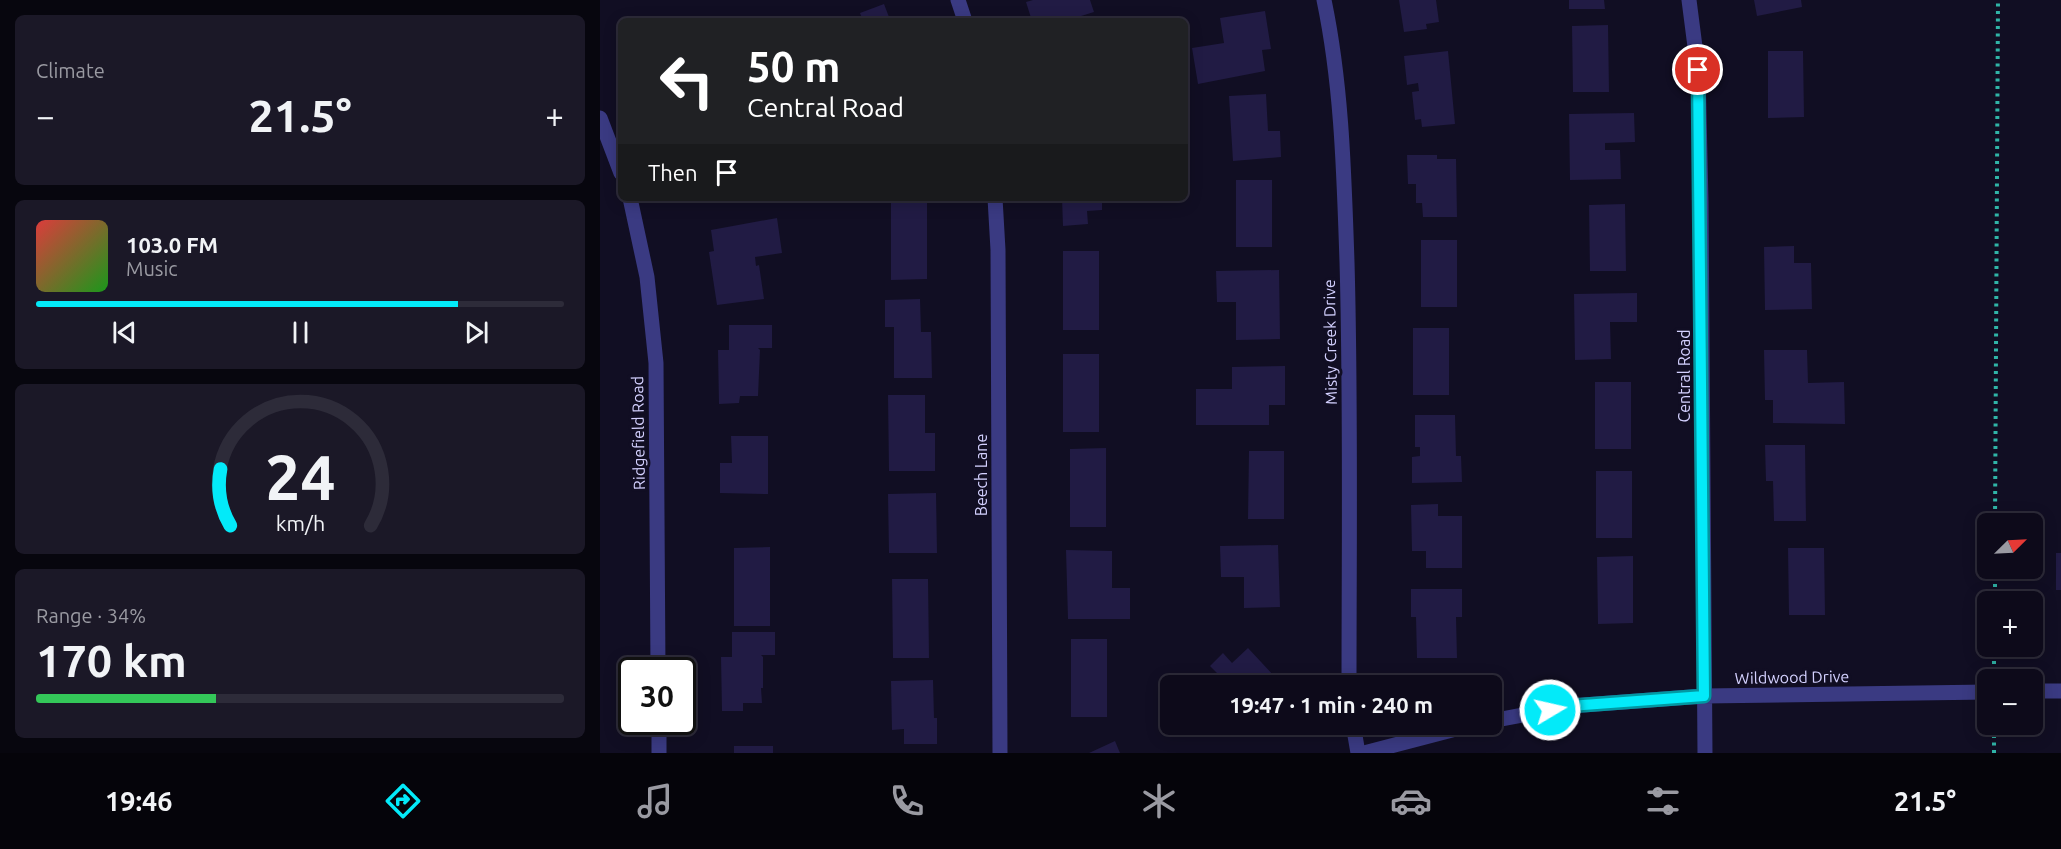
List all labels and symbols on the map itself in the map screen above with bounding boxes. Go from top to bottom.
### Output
pin [1672,44,1723,95]
street label: Misty Creek Drive [1320,279,1340,405]
street label: Central Road [1675,329,1693,423]
street label: Ridgefield Road [628,376,648,490]
street label: Beech Lane [972,434,990,516]
north arrow [1977,513,2043,579]
speed limit sign: 30 [618,657,696,735]
street label: Wildwood Drive [1735,667,1849,687]
position arrow [1518,678,1582,742]

